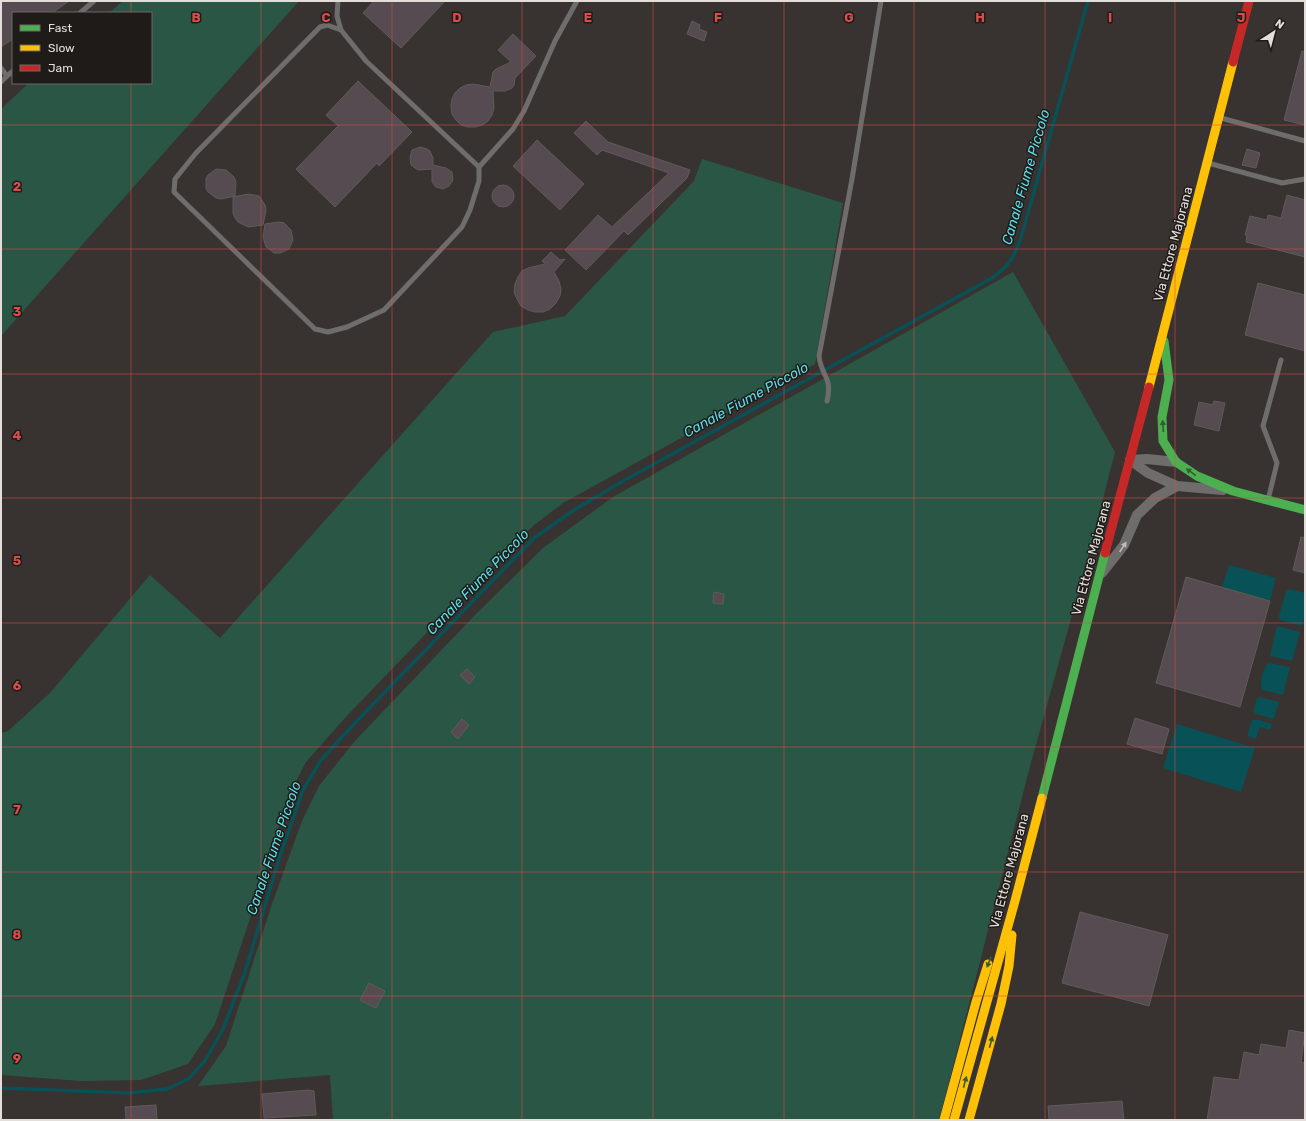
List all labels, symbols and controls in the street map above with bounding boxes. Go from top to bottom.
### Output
text: B [191,10,201,25]
text: C [321,10,331,25]
text: D [452,10,462,25]
text: E [584,10,592,25]
text: F [714,10,722,25]
text: G [844,10,854,25]
text: H [975,10,985,25]
text: I [1108,10,1112,25]
text: J [1237,10,1245,25]
legend [12,12,152,84]
north arrow [1254,12,1294,52]
text: N [1273,17,1287,32]
text: Fast [48,21,72,35]
text: Slow [48,41,75,55]
text: Jam [48,61,73,75]
water label: Canale Fiume Piccolo [999,107,1053,247]
text: 2 [13,179,21,194]
street label: Via Ettore Majorana [1150,185,1196,303]
text: 3 [13,304,22,319]
water label: Canale Fiume Piccolo [681,359,811,441]
one-way arrow [1159,420,1166,432]
text: 4 [13,428,22,443]
one-way arrow [1186,468,1196,476]
street label: Via Ettore Majorana [1068,499,1114,617]
water label: Canale Fiume Piccolo [423,526,533,638]
one-way arrow [1119,541,1126,552]
text: 5 [13,553,21,568]
text: 6 [13,678,22,693]
water label: Canale Fiume Piccolo [243,779,305,917]
text: 7 [13,802,21,817]
street label: Via Ettore Majorana [986,812,1032,930]
text: 8 [13,927,22,942]
one-way arrow [985,957,991,969]
one-way arrow [988,1036,994,1048]
text: 9 [13,1051,21,1066]
one-way arrow [962,1076,968,1089]

